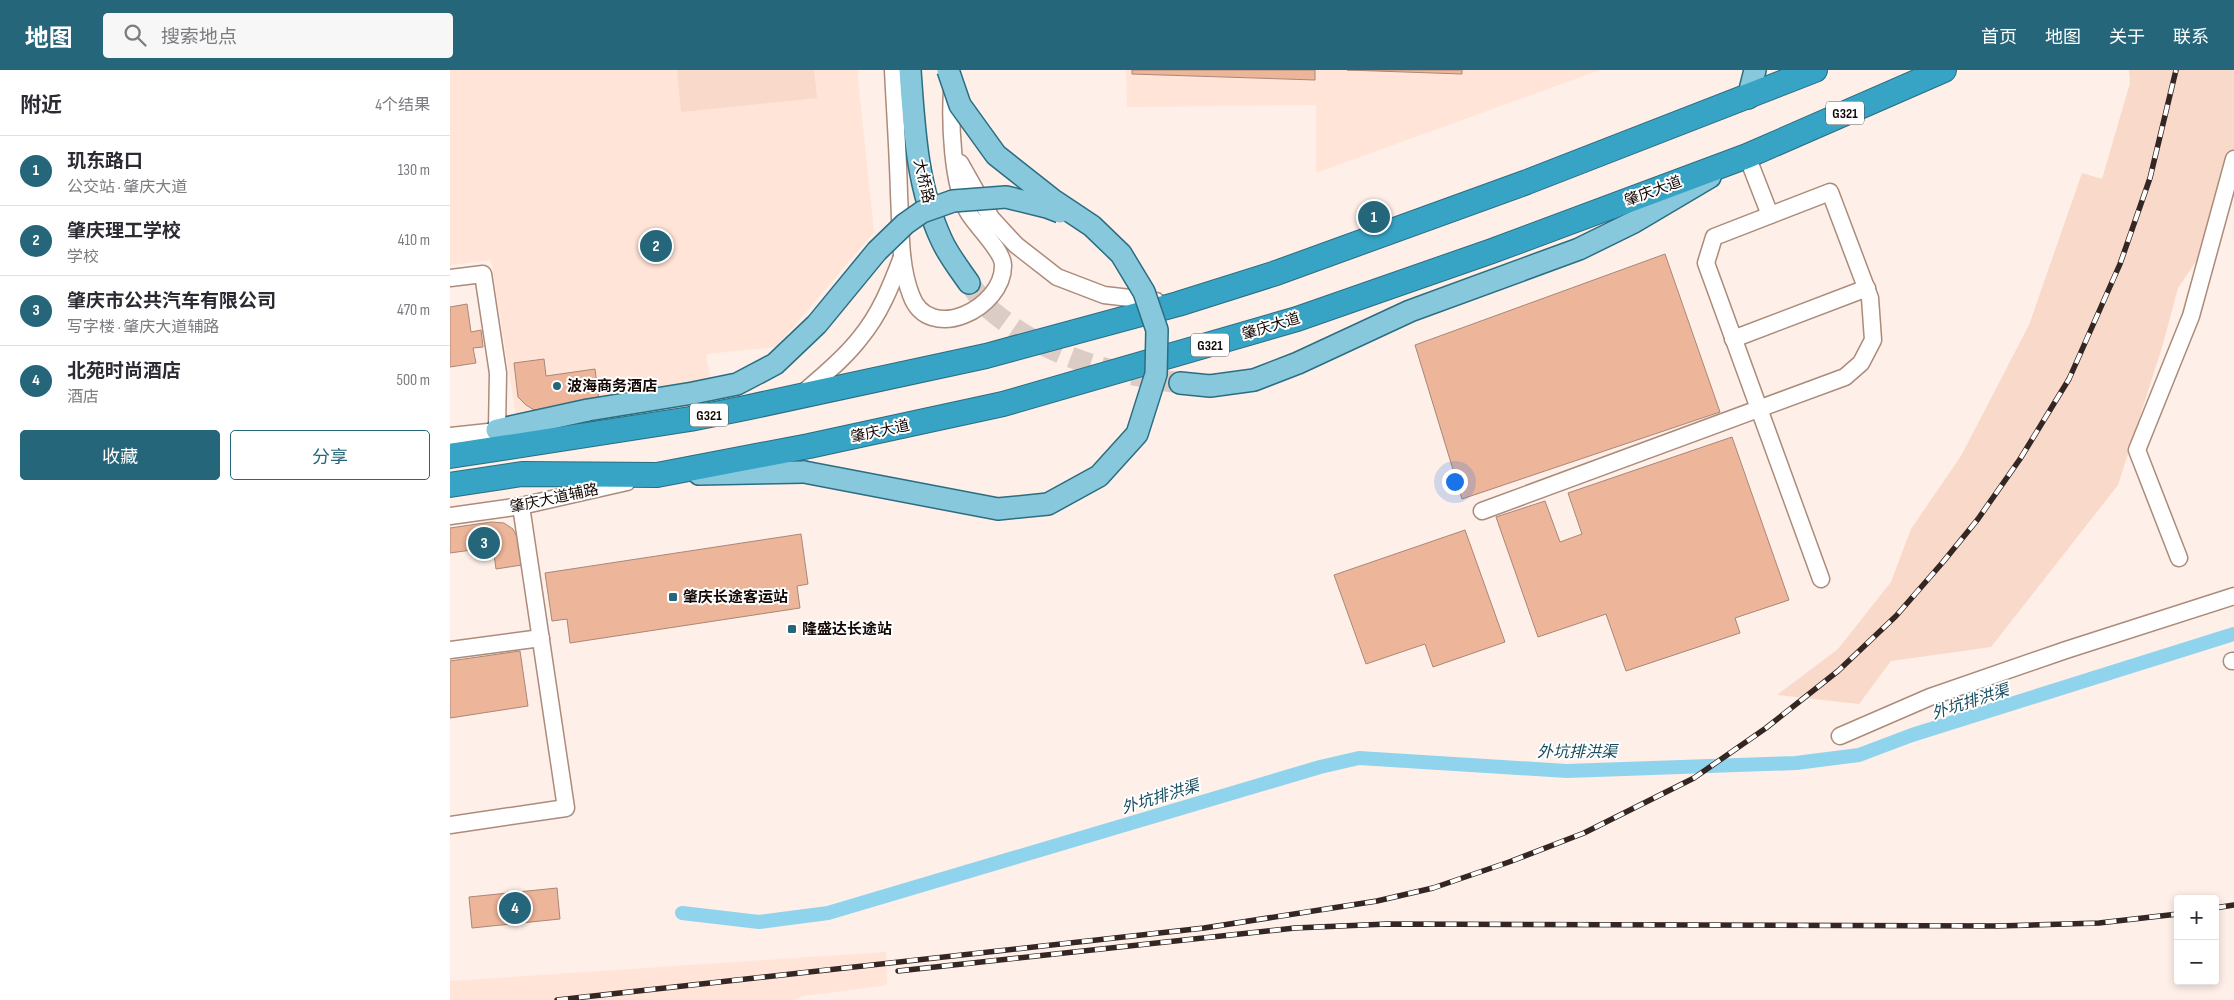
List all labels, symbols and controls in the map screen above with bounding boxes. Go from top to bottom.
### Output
search box [103,13,453,58]
icon: search [121,21,149,49]
text: 地图 [25,24,73,53]
text: 搜索地点 [161,26,237,49]
text: 首页 [1981,27,2017,48]
text: 地图 [2045,27,2081,48]
text: 关于 [2109,27,2145,48]
text: 联系 [2173,27,2209,48]
text: 附近 [20,93,62,118]
text: 4个结果 [375,96,430,115]
road number: G321 [1826,102,1864,124]
text: 玑东路口 [67,150,143,173]
street label: 大桥路 [909,157,938,205]
text: 1 [33,161,39,180]
text: 130 m [398,161,430,180]
street label: 肇庆大道 [1622,172,1685,211]
text: 公交站 · 肇庆大道 [67,178,187,197]
pin: 1 [1358,198,1390,236]
text: 肇庆理工学校 [67,220,181,243]
pin: 2 [640,227,672,265]
text: 2 [32,231,40,250]
text: 410 m [398,231,430,250]
text: 学校 [67,248,99,267]
text: 肇庆市公共汽车有限公司 [67,290,276,313]
text: 3 [32,301,40,320]
text: 470 m [397,301,430,320]
street label: 肇庆大道 [1240,309,1303,344]
text: 写字楼 · 肇庆大道辅路 [67,318,219,337]
road number: G321 [1191,334,1229,356]
text: 北苑时尚酒店 [67,360,181,383]
text: 4 [32,371,40,390]
text: 500 m [396,371,430,390]
place label: 波海商务酒店 [567,377,657,396]
marker: 波海商务酒店 [551,380,563,392]
text: 酒店 [67,388,99,407]
road number: G321 [690,404,728,426]
street label: 肇庆大道 [849,416,911,447]
button: 收藏 [20,430,220,480]
button: 分享 [230,430,430,480]
your location [1442,469,1468,495]
street label: 肇庆大道辅路 [508,480,600,517]
pin: 3 [468,524,500,562]
place label: 肇庆长途客运站 [683,588,788,607]
marker: 肇庆长途客运站 [667,591,679,603]
place label: 隆盛达长途站 [802,620,892,639]
marker: 隆盛达长途站 [786,623,798,635]
water label: 外坑排洪渠 [1929,680,2013,724]
water label: 外坑排洪渠 [1537,743,1619,762]
water label: 外坑排洪渠 [1119,776,1203,818]
pin: 4 [499,889,531,927]
map controls [2174,895,2219,985]
button: + [2174,895,2219,940]
button: − [2174,940,2219,985]

